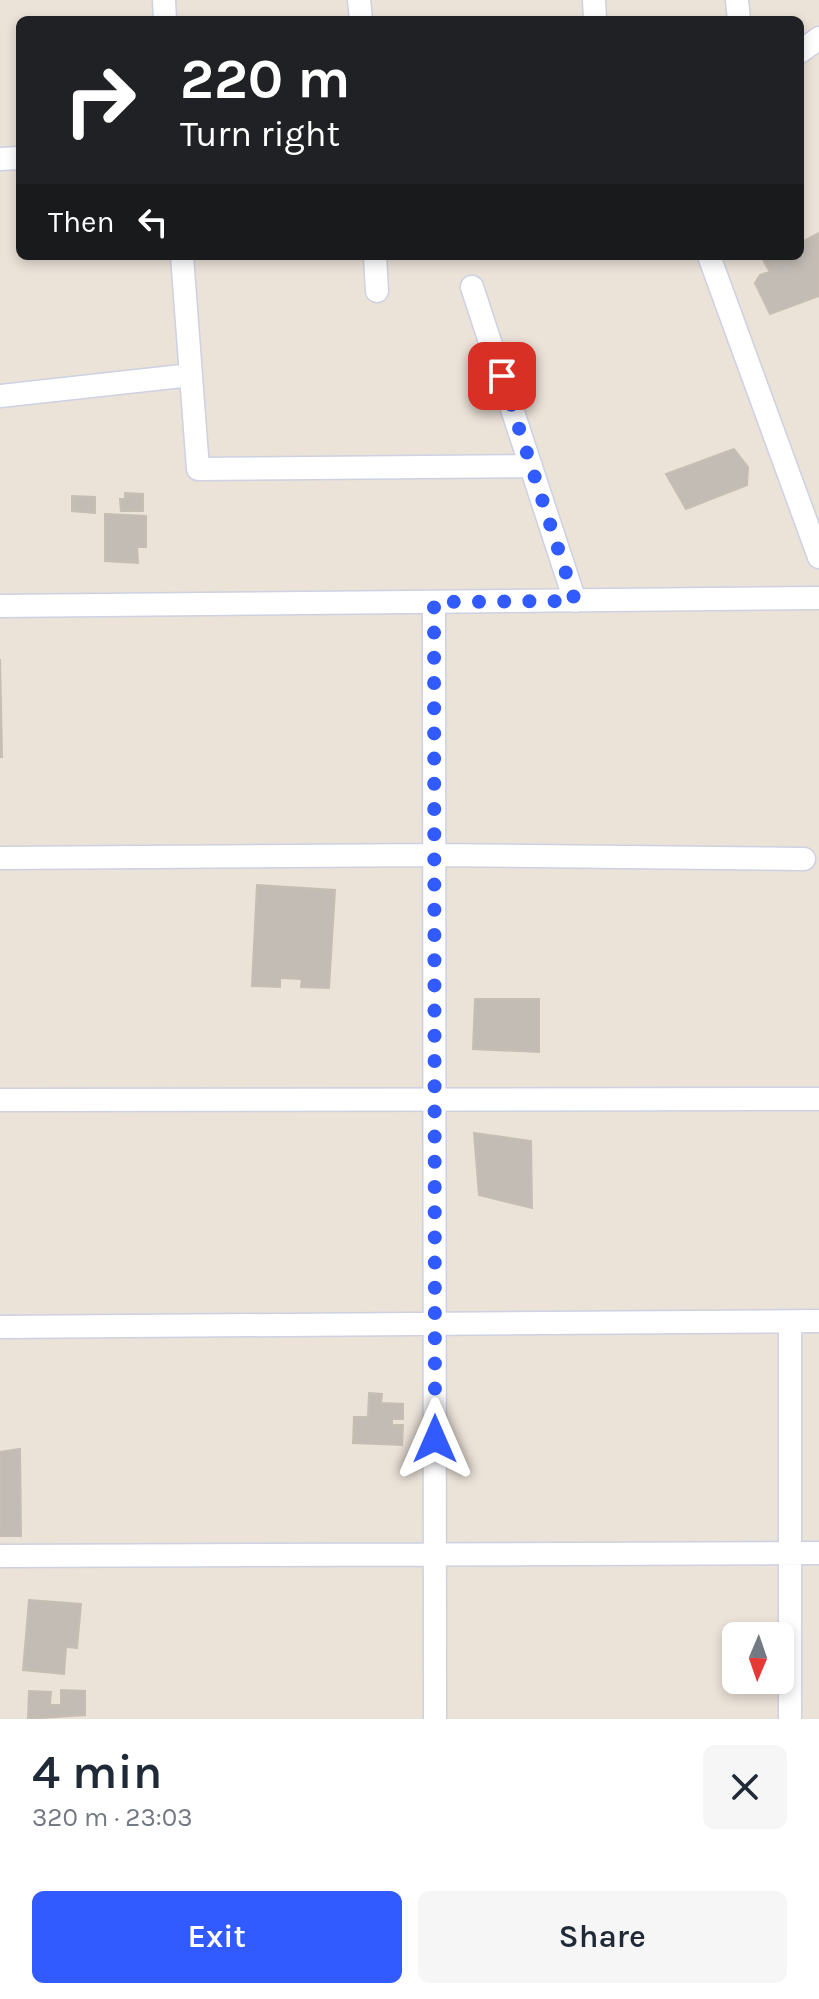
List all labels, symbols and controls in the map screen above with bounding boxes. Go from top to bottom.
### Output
text: 220 m [180,46,351,111]
icon: right [48,48,152,152]
text: Turn right [180,113,340,155]
icon: left [131,200,175,244]
text: Then [48,204,115,240]
pin [468,342,536,410]
icon: arrive [480,354,524,398]
position arrow [393,1397,477,1481]
north arrow [722,1622,794,1694]
map controls [722,1622,794,1694]
text: 4 min [32,1744,162,1800]
button: close [703,1745,787,1829]
text: 320 m · 23:03 [32,1802,193,1833]
button: Exit [32,1891,402,1983]
button: Share [418,1891,787,1983]

